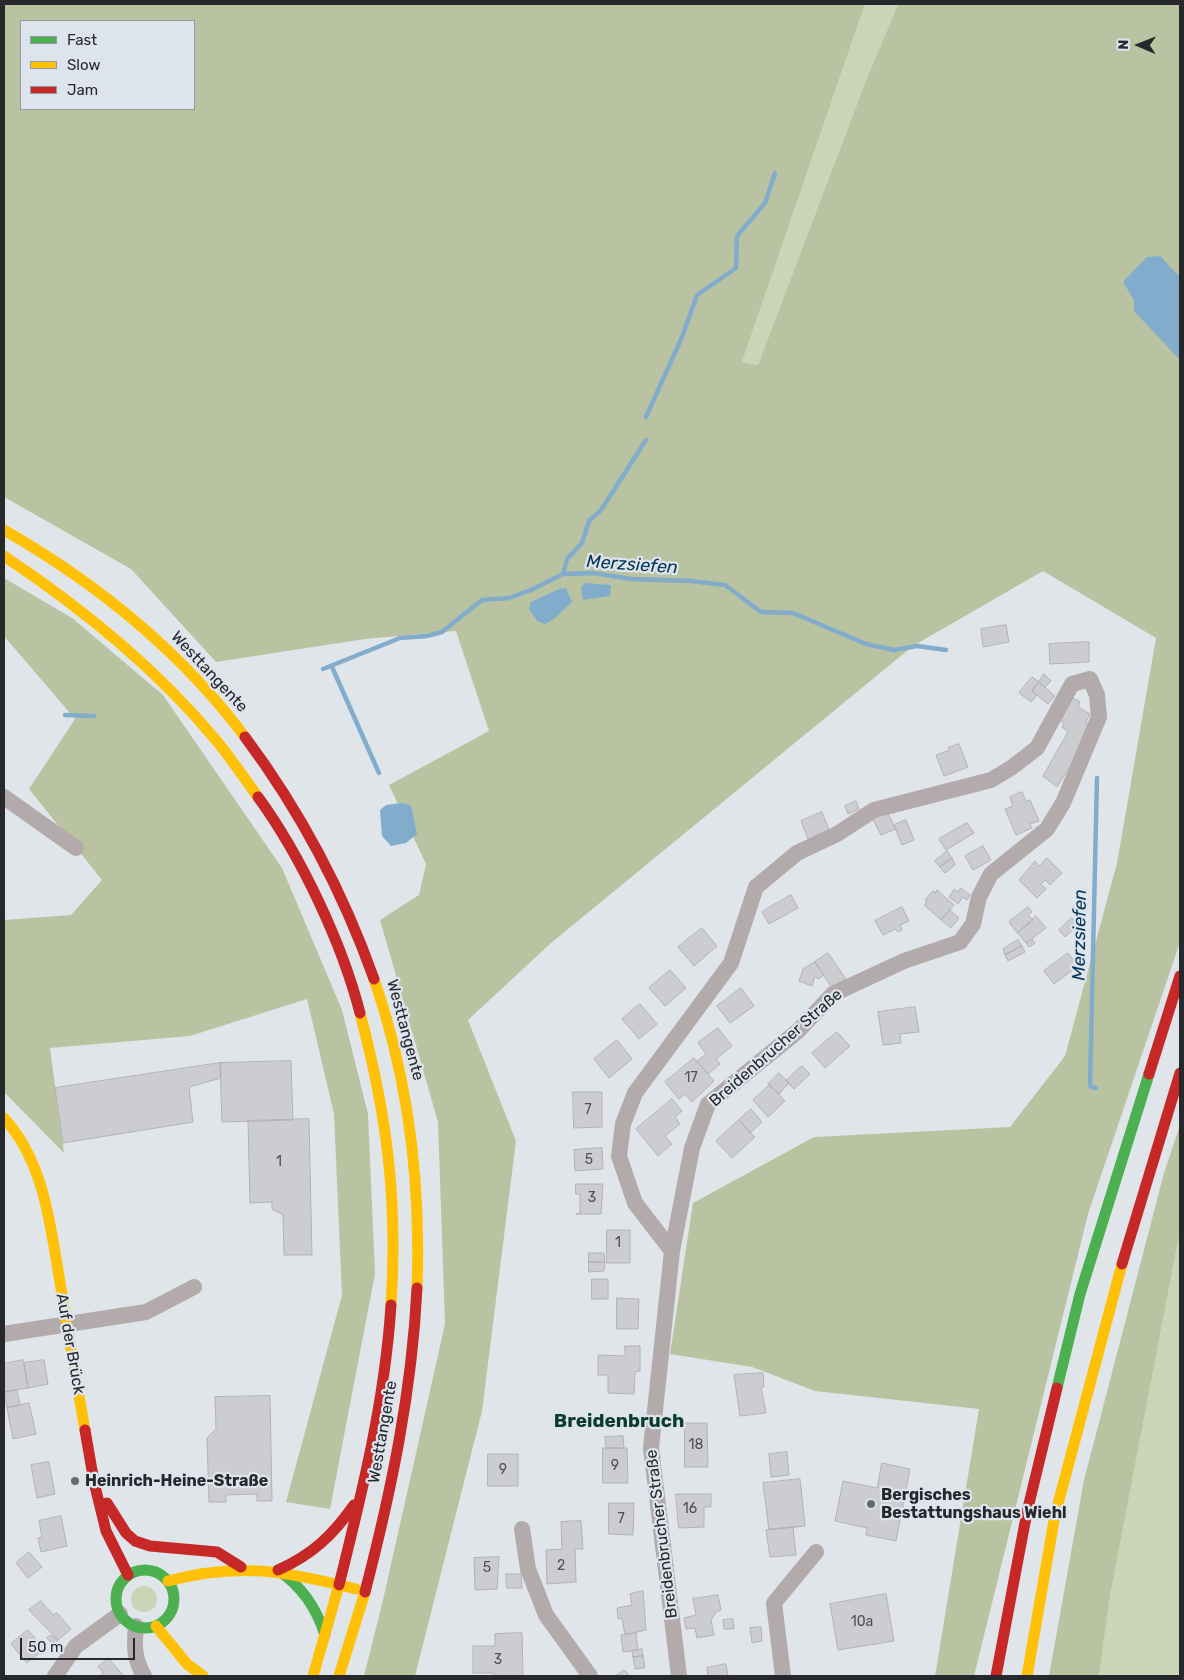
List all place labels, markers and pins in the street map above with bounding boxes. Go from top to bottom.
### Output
place label: Heinrich-Heine-Straße [85,1471,268,1491]
marker: Heinrich-Heine-Straße [69,1475,81,1487]
place label: Bergisches Bestattungshaus Wiehl [881,1485,1067,1523]
marker: Bergisches Bestattungshaus Wiehl [865,1498,877,1510]

